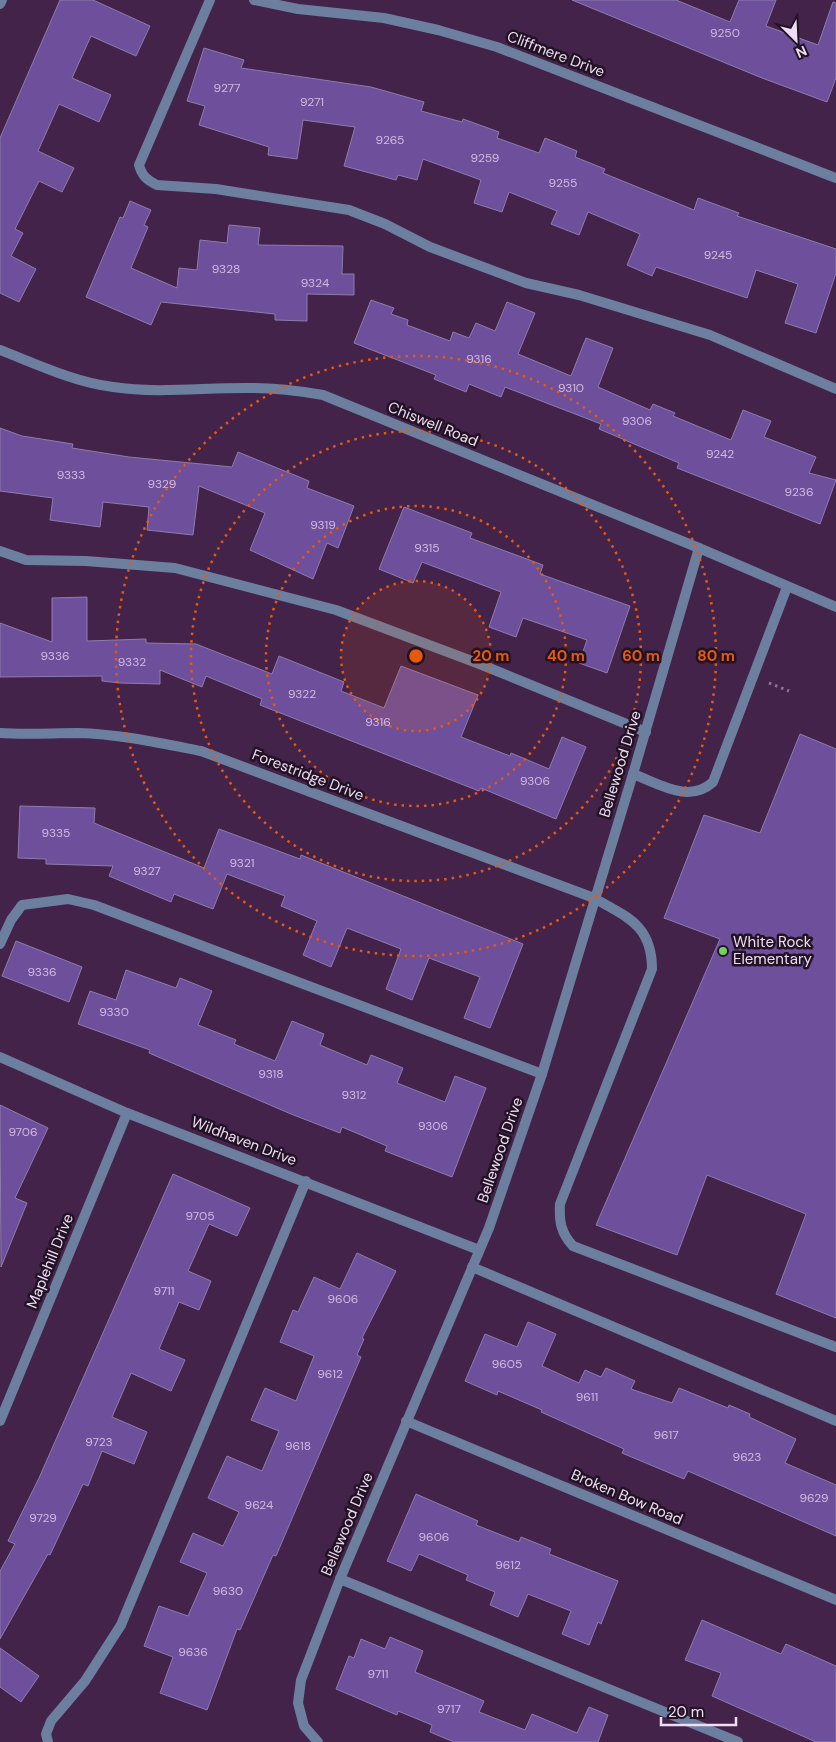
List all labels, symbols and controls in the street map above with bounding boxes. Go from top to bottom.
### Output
north arrow [771,15,821,65]
house number: 9250 [710,25,740,41]
street label: Cliffmere Drive [504,26,608,82]
text: N [793,42,810,62]
house number: 9277 [214,80,240,96]
house number: 9271 [300,94,324,110]
house number: 9265 [376,132,404,148]
house number: 9259 [471,150,499,166]
house number: 9255 [549,175,577,191]
house number: 9245 [704,247,732,263]
house number: 9328 [212,261,240,277]
house number: 9324 [301,275,329,291]
house number: 9316 [466,351,492,367]
house number: 9310 [558,380,584,396]
street label: Chiswell Road [385,397,481,451]
house number: 9306 [622,413,652,429]
house number: 9242 [706,446,734,462]
house number: 9333 [57,467,85,483]
house number: 9329 [148,476,176,492]
house number: 9236 [785,484,813,500]
house number: 9319 [310,517,336,533]
house number: 9315 [414,540,440,556]
text: 20 m [473,646,509,666]
text: 40 m [547,646,585,666]
text: 60 m [622,646,660,666]
text: 80 m [697,646,735,666]
centre of rings [407,647,425,665]
house number: 9336 [40,648,70,664]
house number: 9332 [118,654,146,670]
house number: 9322 [288,686,316,702]
street label: Bellewood Drive [594,708,646,820]
house number: 9316 [365,714,391,730]
street label: Forestridge Drive [249,744,367,806]
house number: 9306 [520,773,550,789]
house number: 9335 [42,825,70,841]
house number: 9321 [229,855,255,871]
house number: 9327 [133,863,161,879]
place label: White Rock Elementary [733,932,812,969]
marker: White Rock Elementary [717,945,729,957]
house number: 9336 [27,964,57,980]
house number: 9330 [99,1004,129,1020]
house number: 9318 [258,1066,284,1082]
house number: 9312 [342,1087,367,1103]
street label: Bellewood Drive [473,1095,527,1205]
street label: Wildhaven Drive [188,1112,300,1170]
house number: 9306 [418,1118,448,1134]
house number: 9706 [8,1124,38,1140]
house number: 9705 [186,1208,215,1224]
street label: Maplehill Drive [22,1211,78,1311]
house number: 9711 [153,1283,175,1299]
house number: 9606 [328,1291,358,1307]
house number: 9605 [492,1356,522,1372]
house number: 9612 [317,1366,343,1382]
house number: 9611 [576,1389,598,1405]
house number: 9617 [653,1427,679,1443]
house number: 9723 [85,1434,113,1450]
house number: 9618 [285,1438,311,1454]
house number: 9623 [733,1449,761,1465]
street label: Broken Bow Road [568,1464,686,1530]
street label: Bellewood Drive [316,1469,378,1579]
house number: 9629 [799,1490,829,1506]
house number: 9624 [245,1497,273,1513]
house number: 9729 [29,1510,57,1526]
house number: 9606 [419,1529,449,1545]
house number: 9612 [495,1557,521,1573]
house number: 9630 [213,1583,243,1599]
house number: 9636 [178,1644,208,1660]
house number: 9711 [367,1666,389,1682]
scale bar [661,1694,736,1726]
house number: 9717 [437,1701,461,1717]
text: 20 m [668,1702,704,1722]

